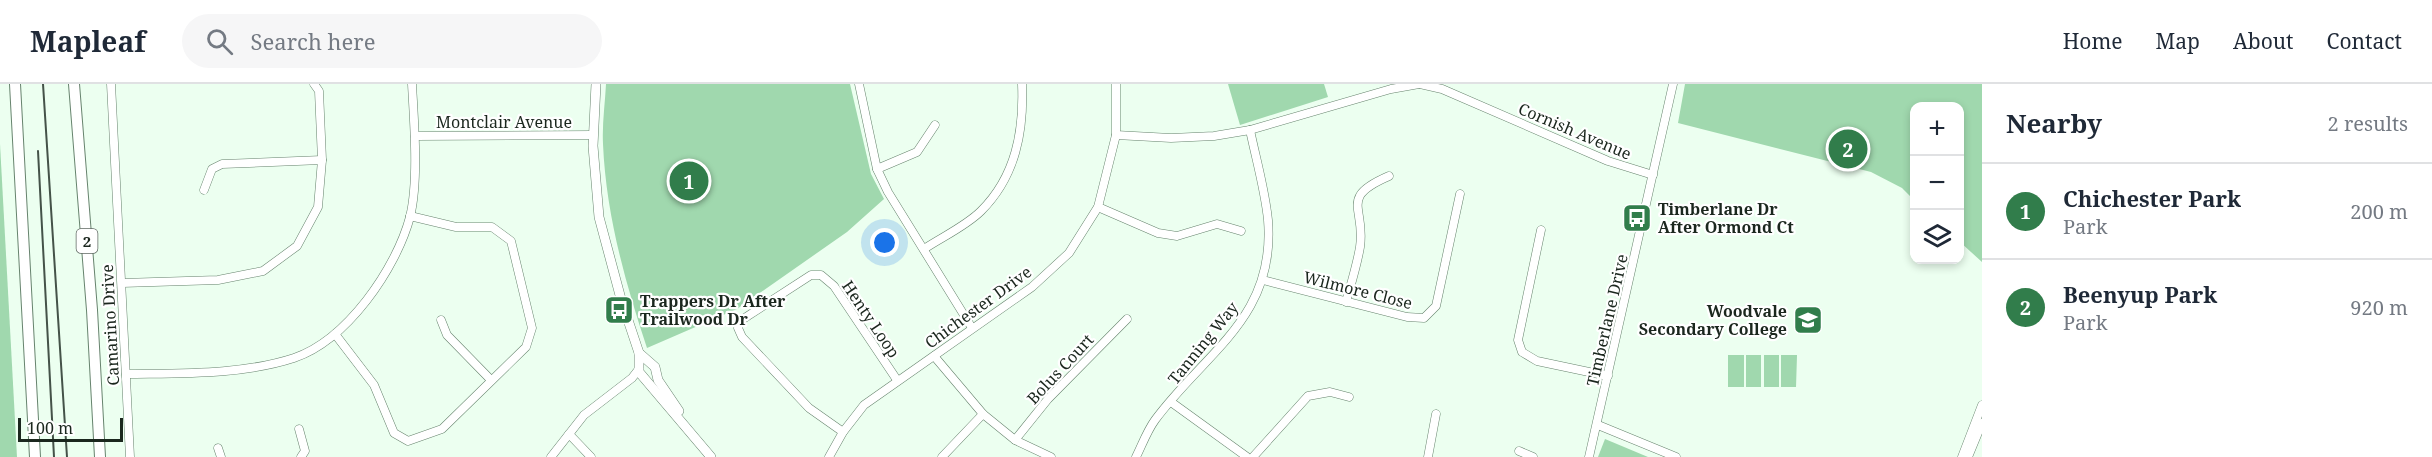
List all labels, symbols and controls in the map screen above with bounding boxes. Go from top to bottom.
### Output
search box [182,14,602,68]
text: Mapleaf [30,22,146,60]
icon: search [203,25,236,58]
text: Search here [251,26,375,56]
text: Home [2063,27,2123,55]
text: Map [2156,27,2200,55]
text: About [2233,27,2294,55]
text: Contact [2327,27,2402,55]
street label: Cornish Avenue [1515,97,1635,165]
map controls [1910,102,1964,264]
button: + [1910,102,1964,156]
text: Nearby [2006,105,2102,141]
text: 2 results [2328,110,2408,137]
street label: Montclair Avenue [436,111,572,133]
pin: 2 [1828,126,1868,172]
button: − [1910,156,1964,210]
pin: 1 [670,158,708,204]
text: Chichester Park [2063,183,2241,213]
place label: Timberlane Dr After Ormond Ct [1658,198,1794,238]
text: 1 [2020,198,2031,225]
text: 200 m [2350,198,2408,225]
bus stop icon: Timberlane Dr After Ormond Ct [1621,202,1653,234]
button: layers [1910,210,1964,264]
text: Park [2063,213,2107,240]
your location [870,228,899,257]
road number: 2 [76,229,98,253]
street label: Timberlane Drive [1581,252,1633,388]
street label: Chichester Drive [920,261,1036,353]
street label: Camarino Drive [96,264,124,386]
street label: Wilmore Close [1301,266,1415,314]
street label: Henty Loop [837,276,905,362]
text: Beenyup Park [2063,279,2217,309]
place label: Trappers Dr After Trailwood Dr [640,290,786,330]
bus stop icon: Trappers Dr After Trailwood Dr [603,294,635,326]
text: 2 [2020,294,2031,321]
text: 920 m [2350,294,2408,321]
street label: Tanning Way [1163,296,1244,389]
place label: Woodvale Secondary College [1639,300,1787,340]
school or university icon: Woodvale Secondary College [1792,304,1824,336]
text: Park [2063,309,2107,336]
street label: Bolus Court [1022,329,1098,409]
scale bar [18,415,123,442]
text: 100 m [27,417,73,439]

